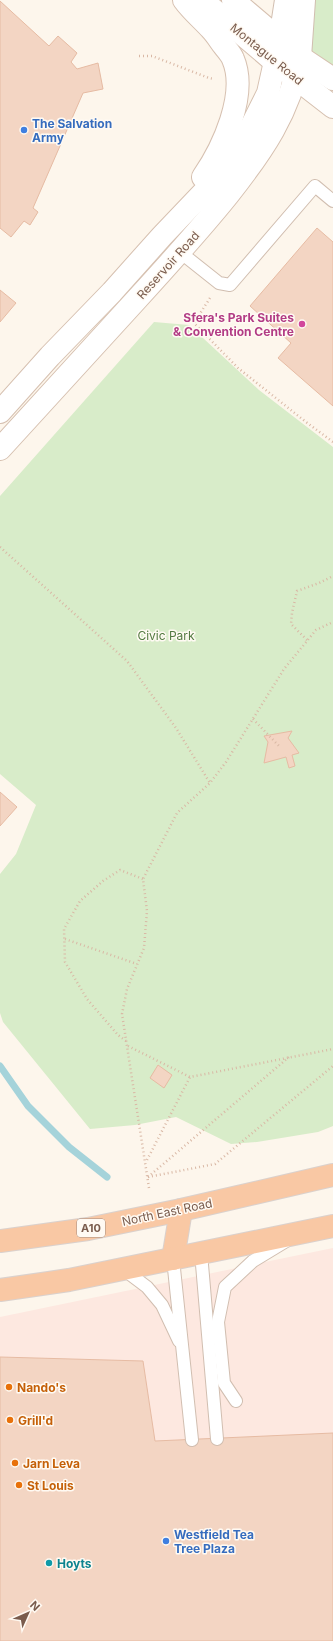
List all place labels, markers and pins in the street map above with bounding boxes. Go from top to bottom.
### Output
place label: The Salvation Army [32,116,112,145]
marker: The Salvation Army [19,125,29,135]
place label: Sfera's Park Suites & Convention Centre [173,310,294,339]
marker: Sfera's Park Suites & Convention Centre [297,319,307,329]
place label: Nando's [17,1380,66,1395]
marker: Nando's [4,1382,14,1392]
place label: Grill'd [18,1413,53,1428]
marker: Grill'd [5,1415,15,1425]
place label: Jarn Leva [23,1456,80,1471]
marker: Jarn Leva [10,1458,20,1468]
place label: St Louis [27,1478,74,1493]
marker: St Louis [14,1480,24,1490]
place label: Westfield Tea Tree Plaza [174,1527,254,1556]
marker: Westfield Tea Tree Plaza [161,1536,171,1546]
place label: Hoyts [57,1556,92,1571]
marker: Hoyts [44,1558,54,1568]

